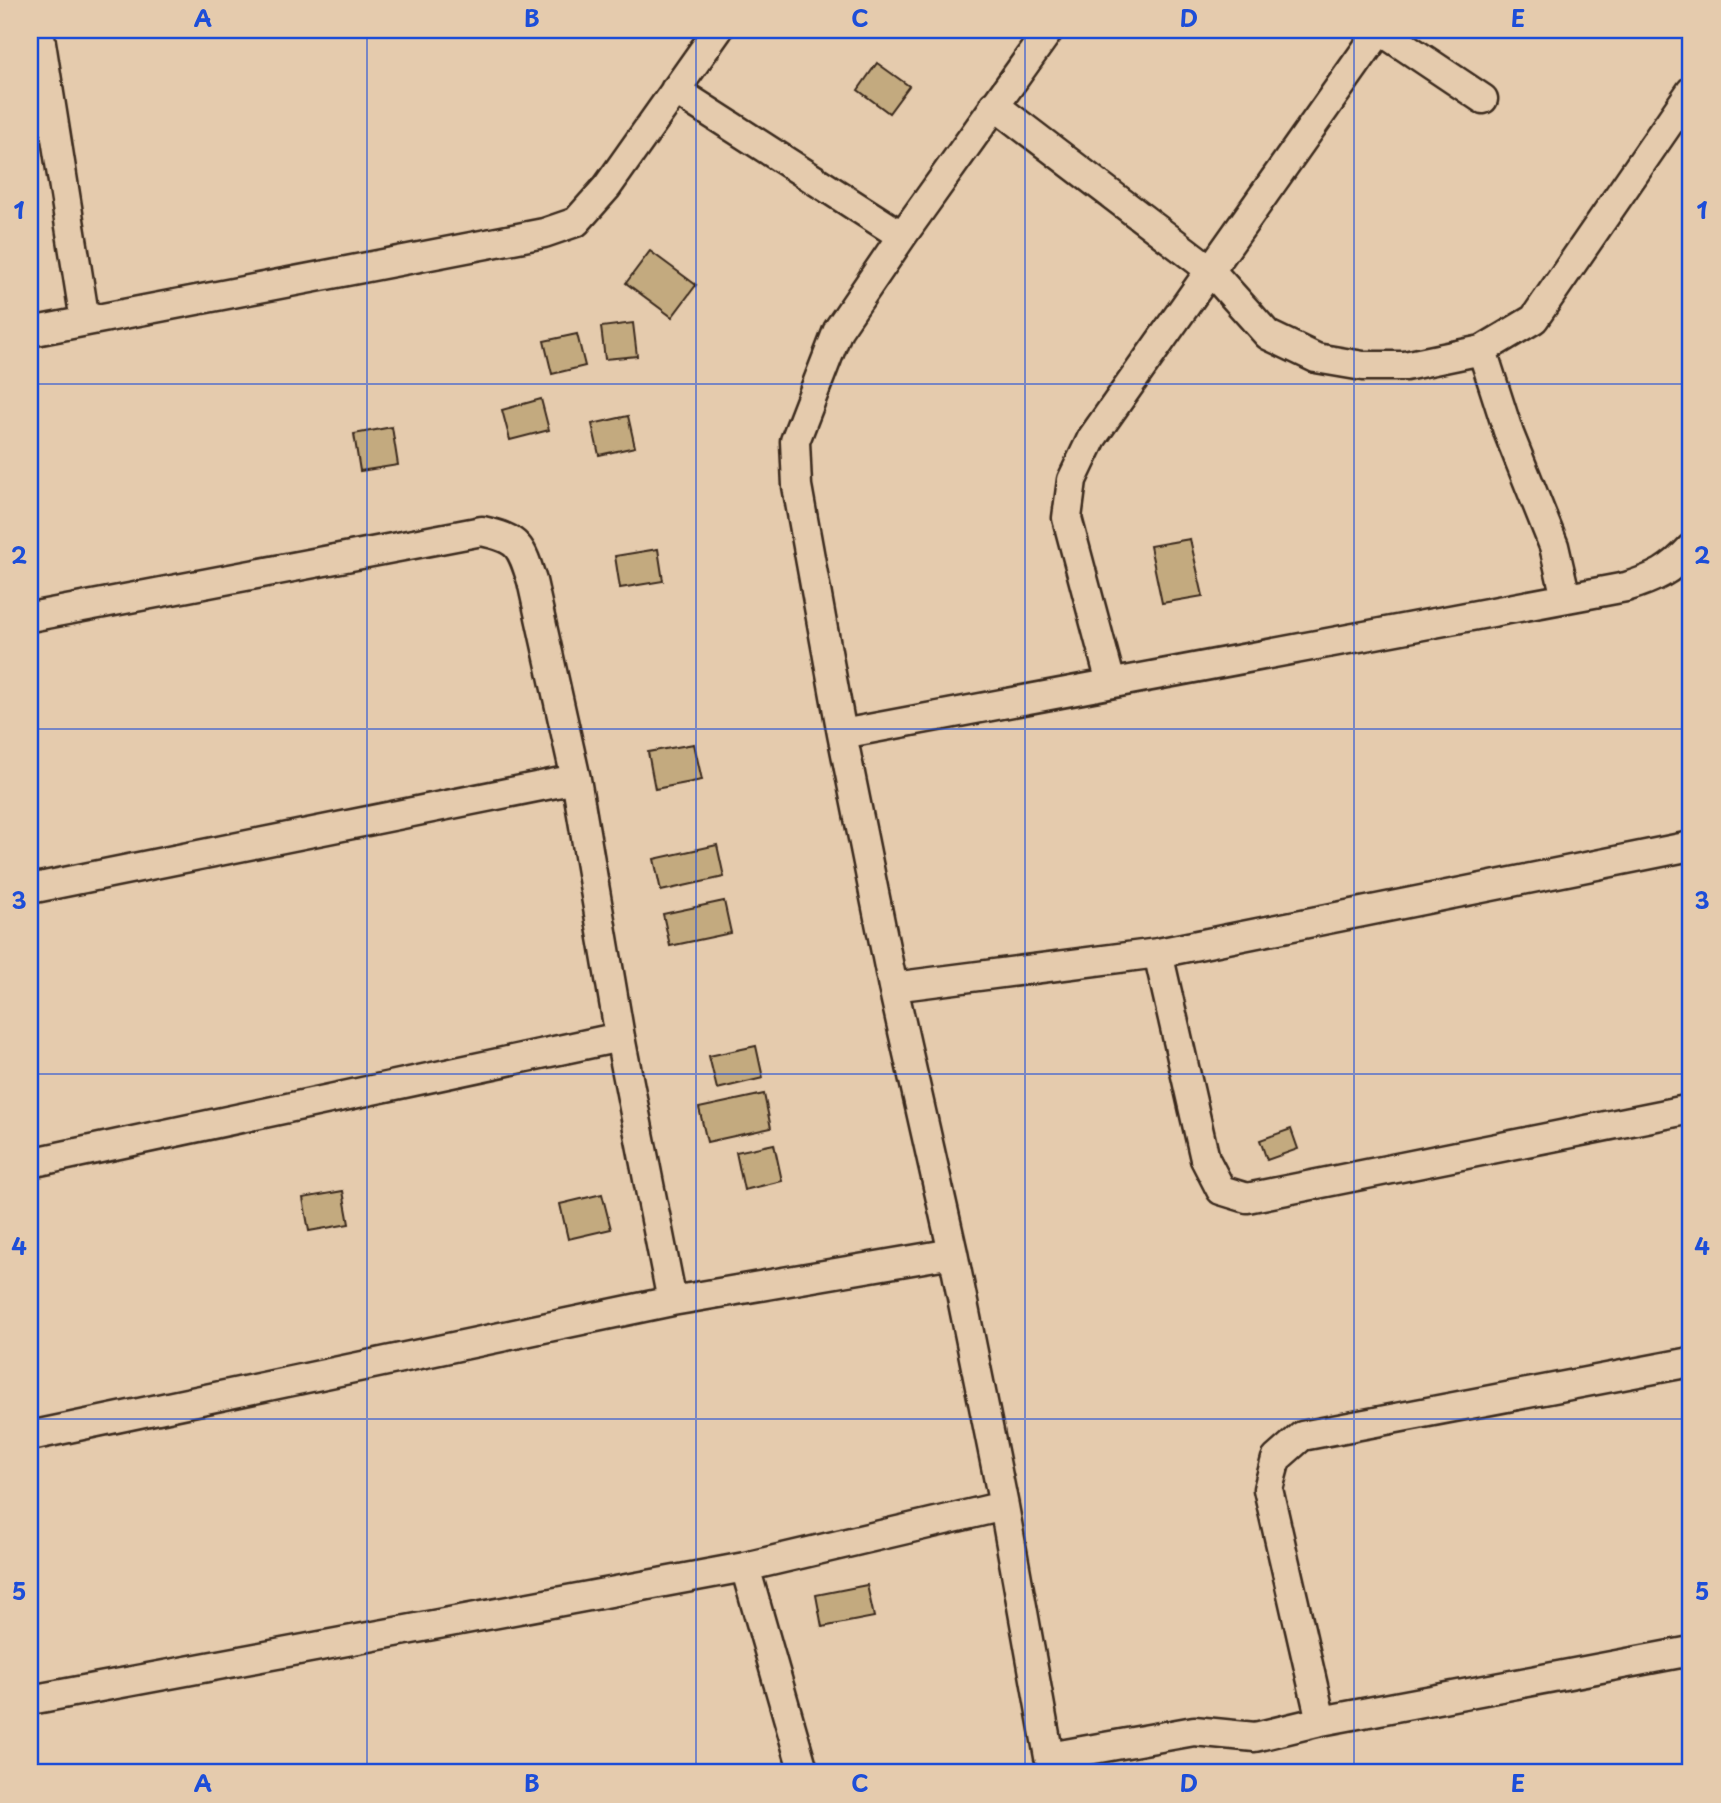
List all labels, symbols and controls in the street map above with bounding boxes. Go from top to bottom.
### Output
text: A [194,0,212,35]
text: B [524,0,540,35]
text: C [851,0,869,35]
text: D [1180,0,1198,35]
text: E [1511,0,1525,35]
text: 1 [14,192,25,227]
text: 1 [1697,192,1708,227]
text: 2 [11,537,27,572]
text: 2 [1694,537,1710,572]
text: 3 [11,882,27,917]
text: 3 [1694,882,1710,917]
text: 4 [11,1228,27,1263]
text: 4 [1694,1228,1710,1263]
text: 5 [12,1573,26,1608]
text: 5 [1695,1573,1709,1608]
text: A [194,1765,212,1800]
text: B [524,1765,540,1800]
text: C [851,1765,869,1800]
text: D [1180,1765,1198,1800]
text: E [1511,1765,1525,1800]

